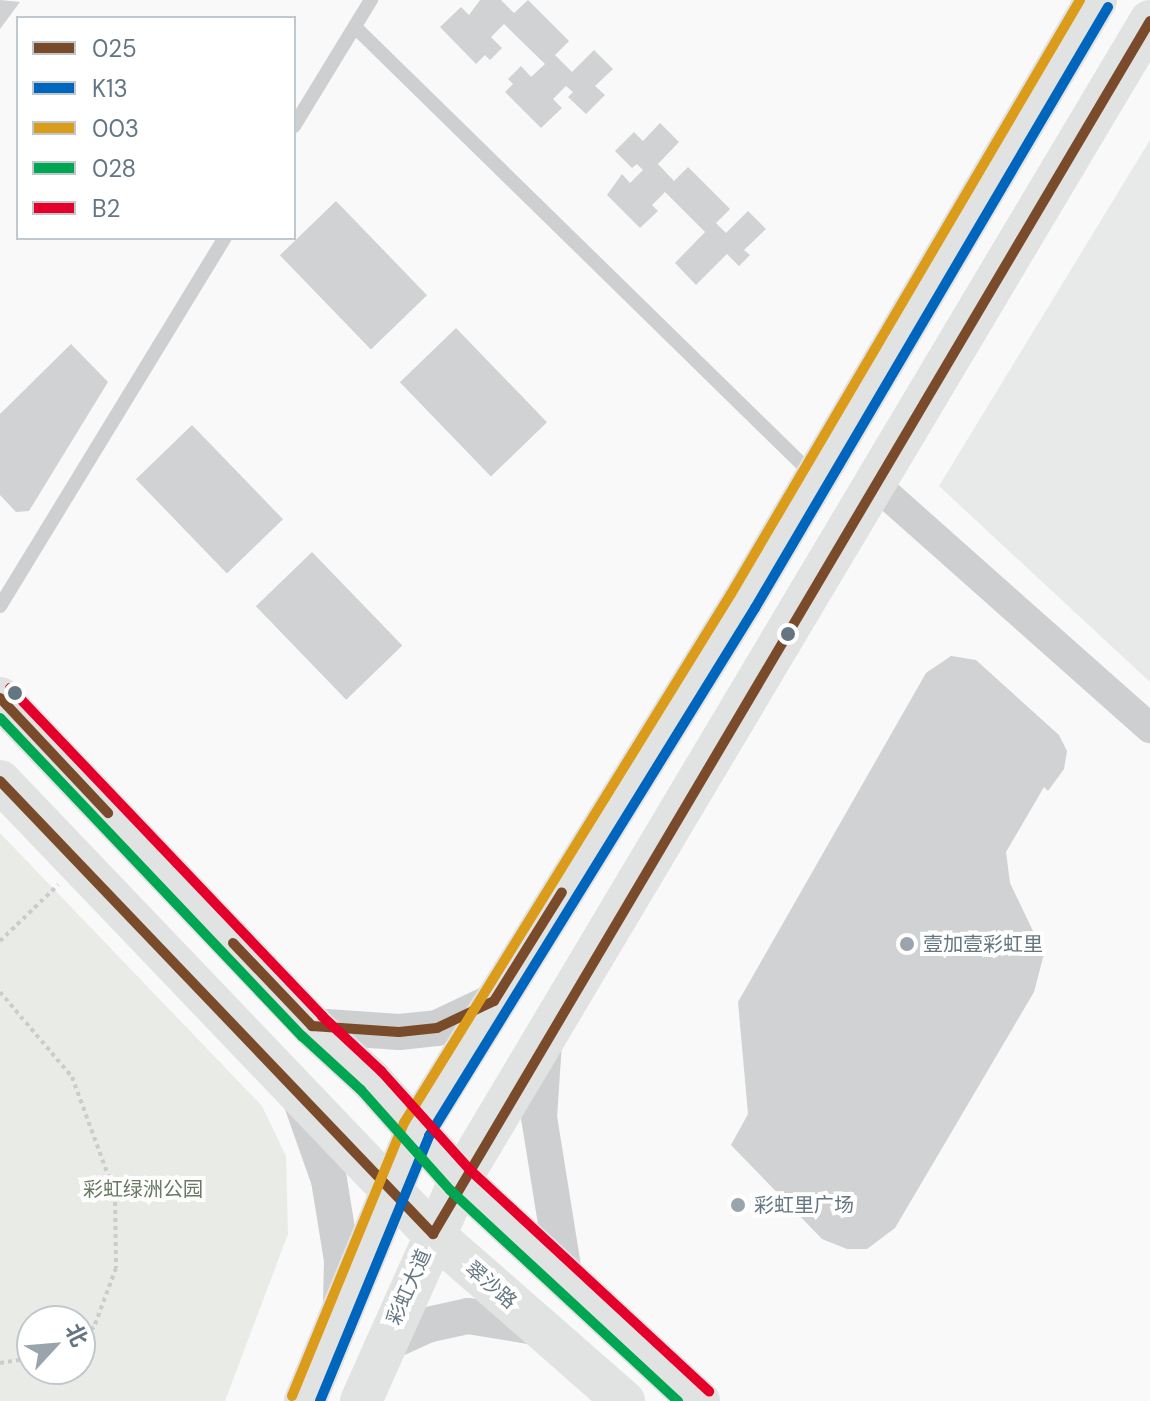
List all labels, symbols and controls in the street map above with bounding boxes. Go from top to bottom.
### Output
legend [16,16,296,240]
text: 025 [92,33,137,64]
text: K13 [92,73,128,104]
text: 003 [92,113,139,144]
text: 028 [92,153,136,184]
text: B2 [92,193,120,224]
unlabelled marker [780,626,796,642]
unlabelled marker [7,685,23,701]
place label: 壹加壹彩虹里 [923,932,1043,956]
marker: 壹加壹彩虹里 [898,935,916,953]
park label: 彩虹绿洲公园 [83,1177,203,1201]
place label: 彩虹里广场 [754,1193,854,1217]
marker: 彩虹里广场 [729,1196,747,1214]
street label: 彩虹大道 [382,1246,436,1328]
street label: 翠沙路 [460,1256,522,1314]
north arrow [16,1305,96,1385]
text: 北 [58,1319,94,1351]

